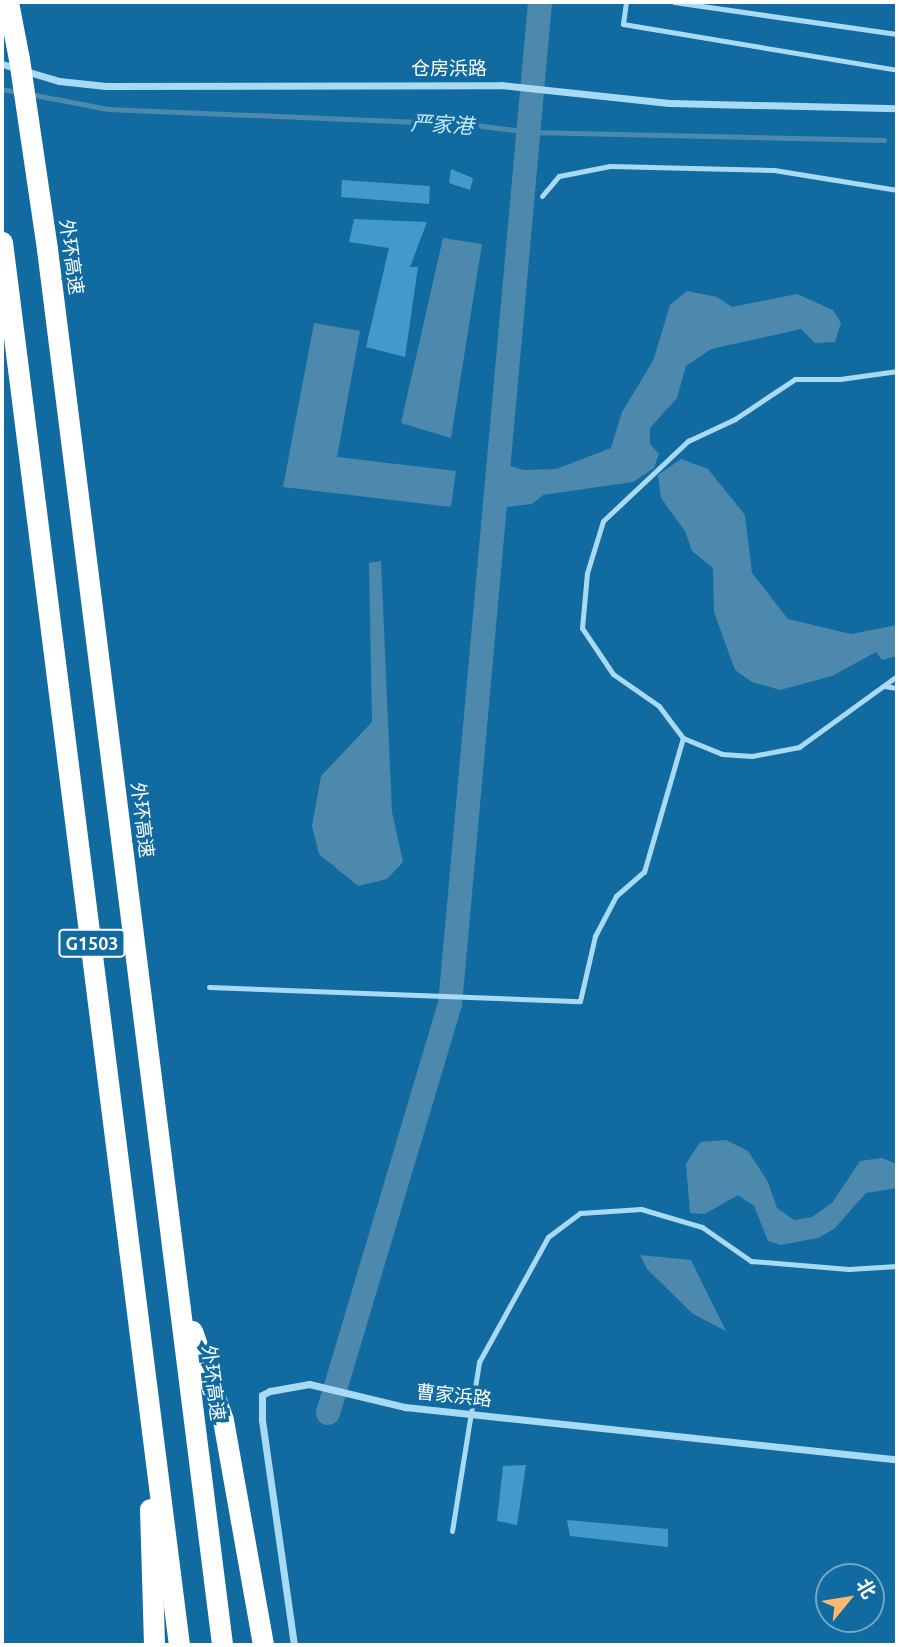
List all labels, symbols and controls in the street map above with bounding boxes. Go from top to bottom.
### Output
street label: 仓房浜路 [411,58,487,80]
water label: 严家港 [410,110,474,138]
street label: 外环高速 [54,218,88,296]
street label: 外环高速 [126,781,158,859]
road number: G1503 [57,928,127,958]
street label: 外环高速 [197,1344,229,1422]
street label: 曹家浜路 [415,1381,493,1411]
north arrow [815,1563,885,1633]
text: 北 [852,1575,881,1602]

